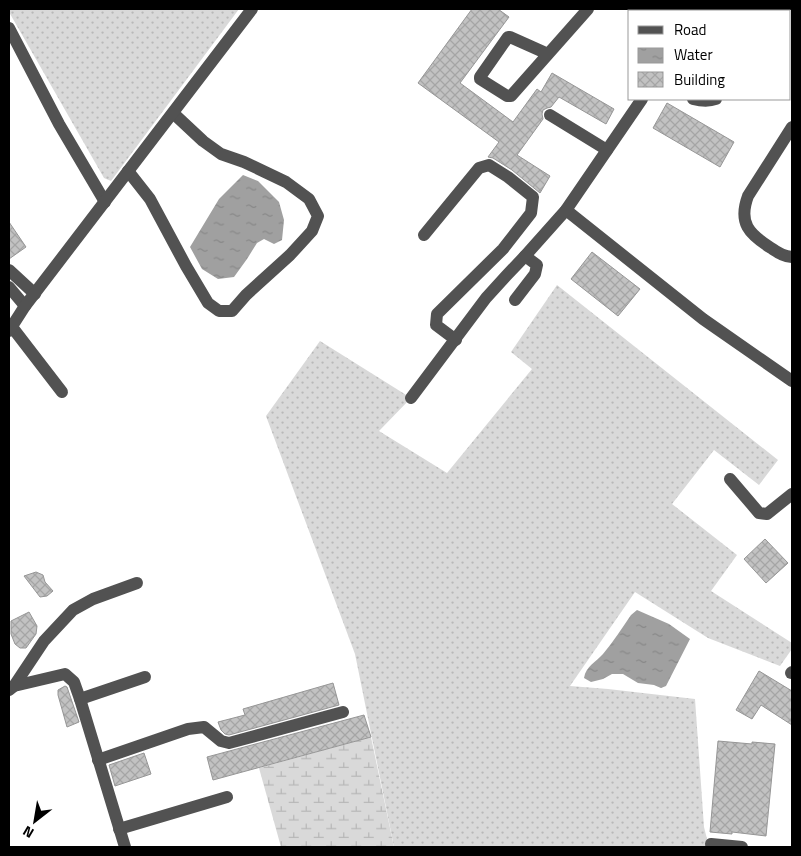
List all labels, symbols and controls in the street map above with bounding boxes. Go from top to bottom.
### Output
legend [628,10,791,100]
text: Road [674,18,706,41]
text: Water [674,43,713,66]
text: Building [674,68,725,91]
north arrow [10,796,60,846]
text: N [18,821,38,844]

